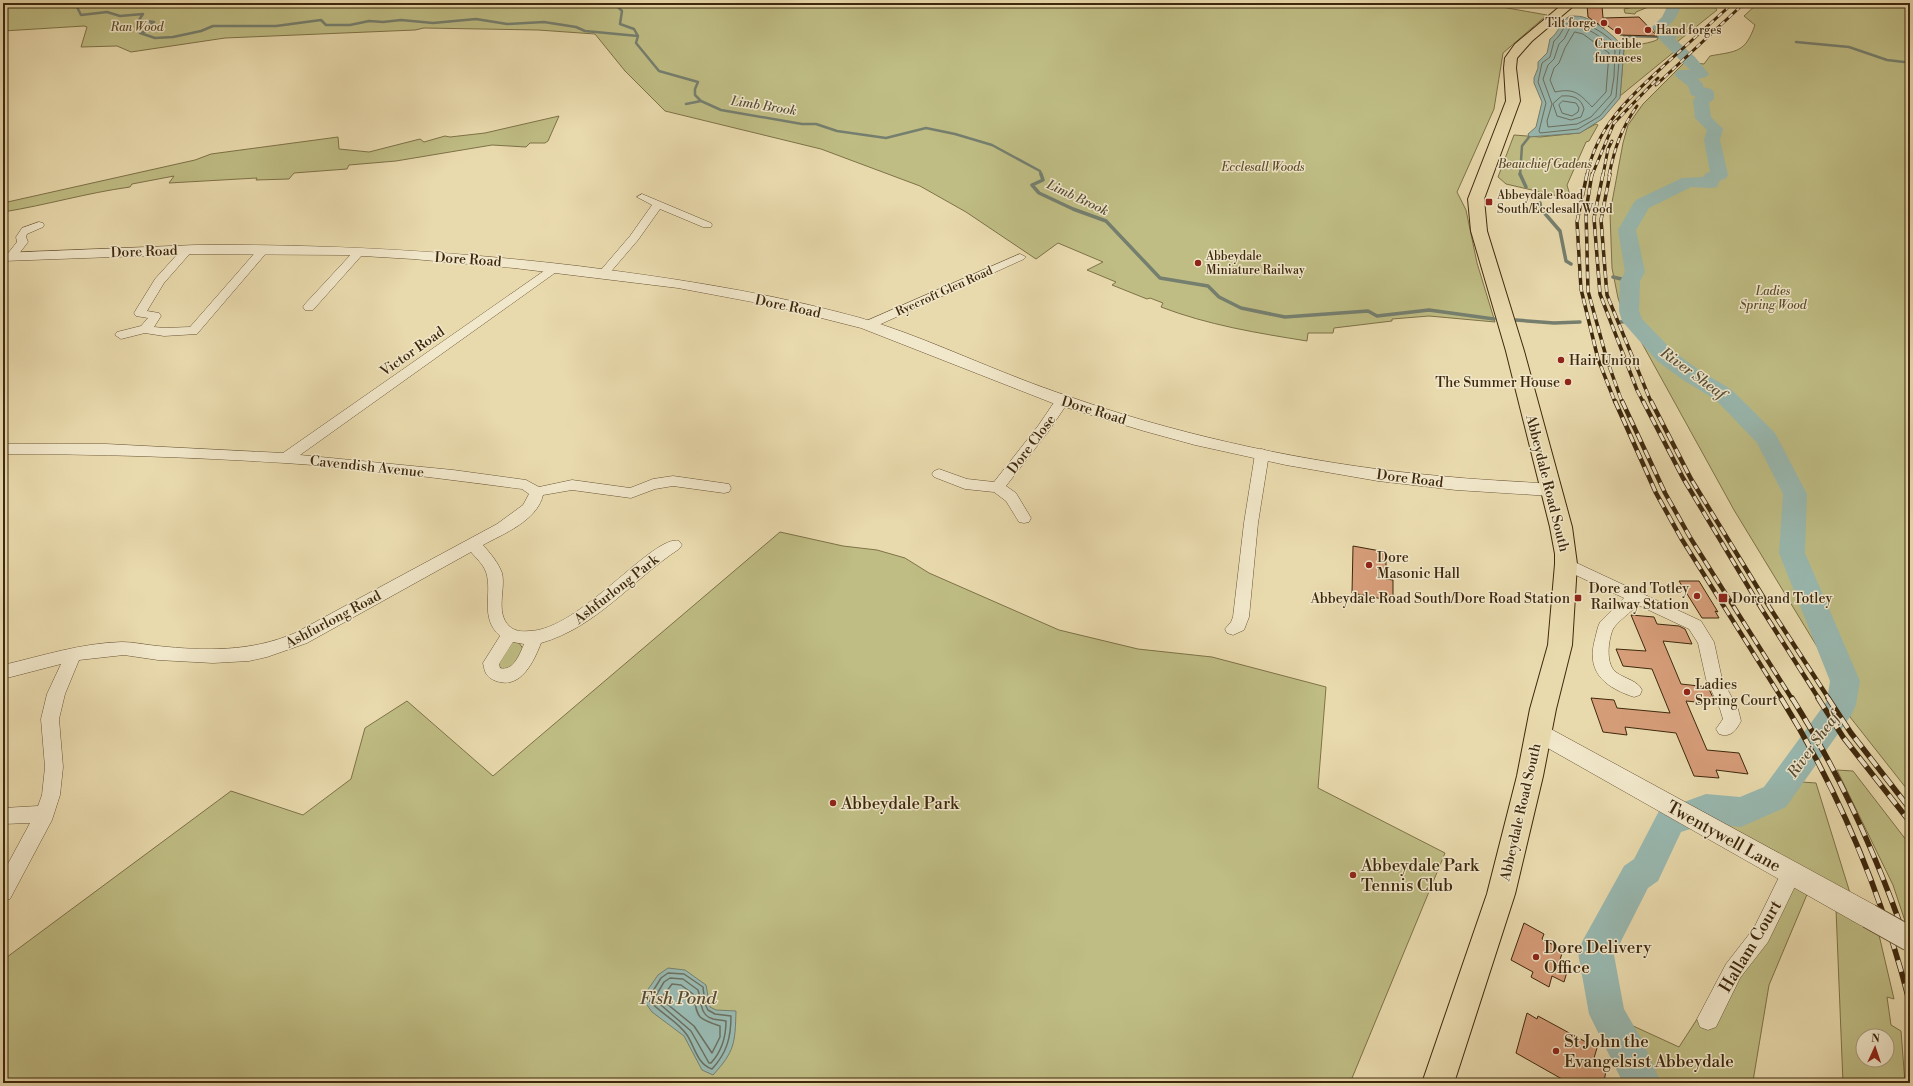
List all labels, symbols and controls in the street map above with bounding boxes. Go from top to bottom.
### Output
place label: Tilt forge [1545,16,1596,31]
marker: Tilt forge [1599,18,1609,28]
park label: Ran Wood [110,20,165,35]
place label: Hand forges [1656,23,1721,38]
marker: Hand forges [1643,25,1653,35]
marker: Crucible furnaces [1613,26,1623,36]
place label: Crucible furnaces [1594,37,1642,66]
water label: Limb Brook [729,93,798,119]
park label: Beauchief Gadens [1497,157,1593,172]
park label: Ecclesall Woods [1220,160,1305,175]
water label: Limb Brook [1043,176,1111,219]
place label: Abbeydale Road South/Ecclesall Wood [1496,188,1613,217]
marker: Abbeydale Road South/Ecclesall Wood [1484,197,1494,207]
street label: Dore Road [110,242,178,262]
street label: Dore Road [434,249,502,271]
place label: Abbeydale Miniature Railway [1205,249,1305,278]
marker: Abbeydale Miniature Railway [1193,258,1203,268]
street label: Ryecroft Glen Road [893,263,995,320]
park label: Ladies Spring Wood [1740,284,1808,313]
street label: Dore Road [753,291,823,323]
street label: Victor Road [376,323,448,381]
water label: River Sheaf [1656,343,1733,406]
place label: Hair Union [1569,352,1641,370]
marker: Hair Union [1556,355,1566,365]
place label: The Summer House [1435,374,1560,392]
marker: The Summer House [1563,377,1573,387]
street label: Dore Road [1059,393,1128,429]
street label: Dore Close [1004,411,1060,478]
street label: Abbeydale Road South [1521,412,1573,554]
street label: Cavendish Avenue [309,452,425,482]
street label: Dore Road [1375,466,1444,492]
place label: Dore Masonic Hall [1377,549,1460,583]
street label: Ashfurlong Park [570,551,663,629]
marker: Dore Masonic Hall [1364,560,1374,570]
place label: Dore and Totley Railway Station [1589,580,1690,614]
street label: Ashfurlong Road [282,587,384,653]
place label: Abbeydale Road South/Dore Road Station [1310,590,1571,608]
place label: Dore and Totley [1732,590,1833,608]
marker: Dore and Totley Railway Station [1692,591,1702,601]
marker: Dore and Totley [1717,592,1729,604]
marker: Abbeydale Road South/Dore Road Station [1573,593,1583,603]
place label: Ladies Spring Court [1695,676,1777,710]
marker: Ladies Spring Court [1682,687,1692,697]
water label: River Sheaf [1783,705,1846,782]
street label: Abbeydale Road South [1496,741,1546,884]
place label: Abbeydale Park [840,793,960,815]
street label: Twentywell Lane [1662,796,1785,877]
marker: Abbeydale Park [828,798,838,808]
place label: Abbeydale Park Tennis Club [1360,855,1480,897]
marker: Abbeydale Park Tennis Club [1348,870,1358,880]
street label: Hallam Court [1715,896,1787,997]
place label: Dore Delivery Office [1544,937,1652,979]
marker: Dore Delivery Office [1531,952,1541,962]
water label: Fish Pond [640,987,717,1010]
north arrow [1855,1028,1895,1068]
place label: St John the Evangelsist Abbeydale [1564,1031,1734,1073]
text: N [1871,1032,1880,1046]
marker: St John the Evangelsist Abbeydale [1551,1046,1561,1056]

